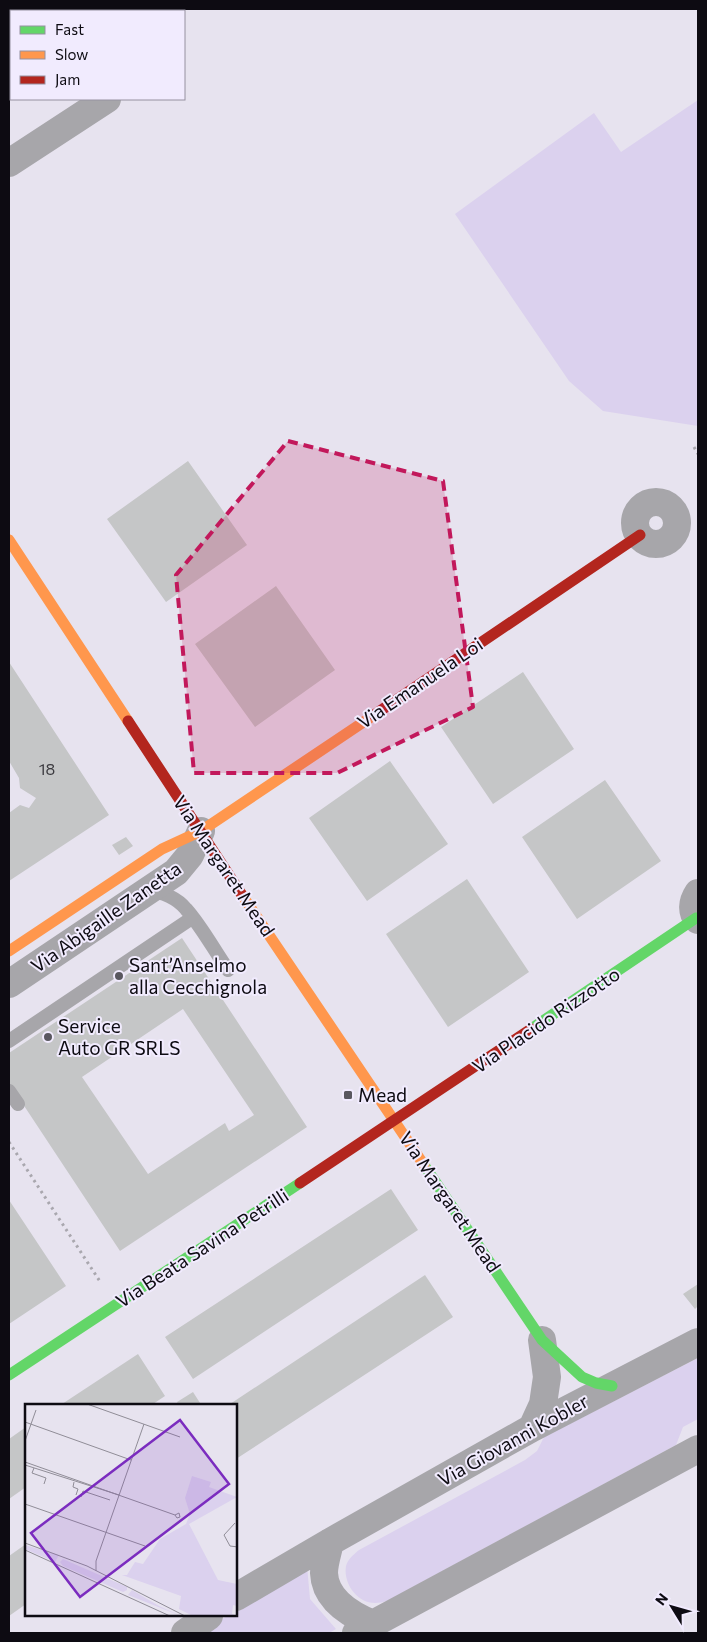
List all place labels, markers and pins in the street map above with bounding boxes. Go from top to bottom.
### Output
place label: Sant’Anselmo alla Cecchignola [129,953,267,998]
marker: Sant’Anselmo alla Cecchignola [113,970,125,982]
place label: Service Auto GR SRLS [58,1014,180,1059]
marker: Service Auto GR SRLS [42,1031,54,1043]
place label: Mead [358,1083,407,1106]
marker: Mead [342,1089,354,1101]

